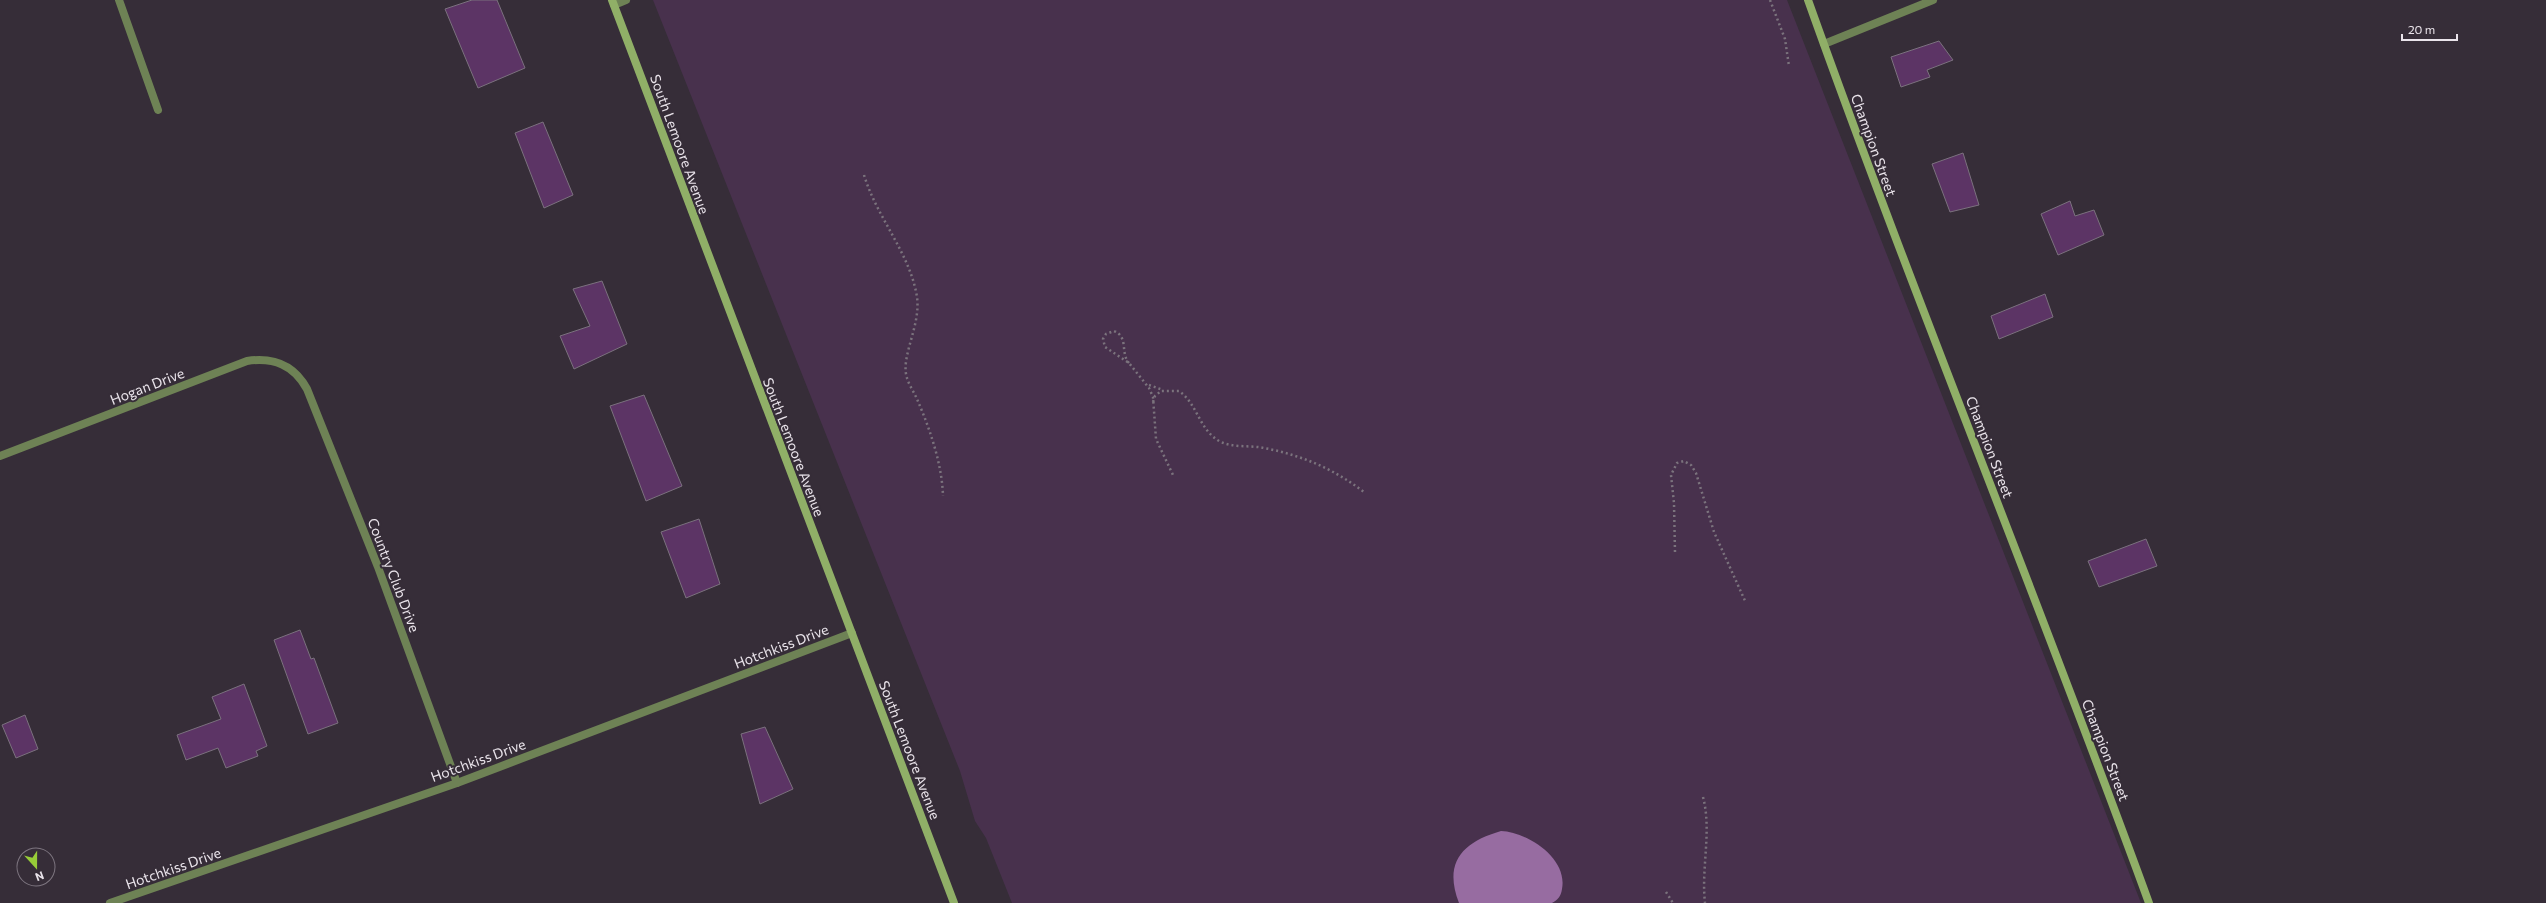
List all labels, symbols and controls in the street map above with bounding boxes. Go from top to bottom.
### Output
scale bar [2402,16,2457,42]
text: 20 m [2408,22,2435,36]
street label: South Lemoore Avenue [647,72,713,216]
street label: Champion Street [1848,92,1900,199]
street label: Hogan Drive [107,364,187,408]
street label: South Lemoore Avenue [760,375,828,519]
street label: Champion Street [1963,394,2017,501]
street label: Country Club Drive [364,516,424,634]
street label: Hotchkiss Drive [731,620,831,672]
street label: South Lemoore Avenue [876,678,944,822]
street label: Champion Street [2079,697,2133,804]
street label: Hotchkiss Drive [428,735,528,785]
street label: Hotchkiss Drive [123,844,223,892]
north arrow [16,847,56,887]
text: N [34,869,46,884]

